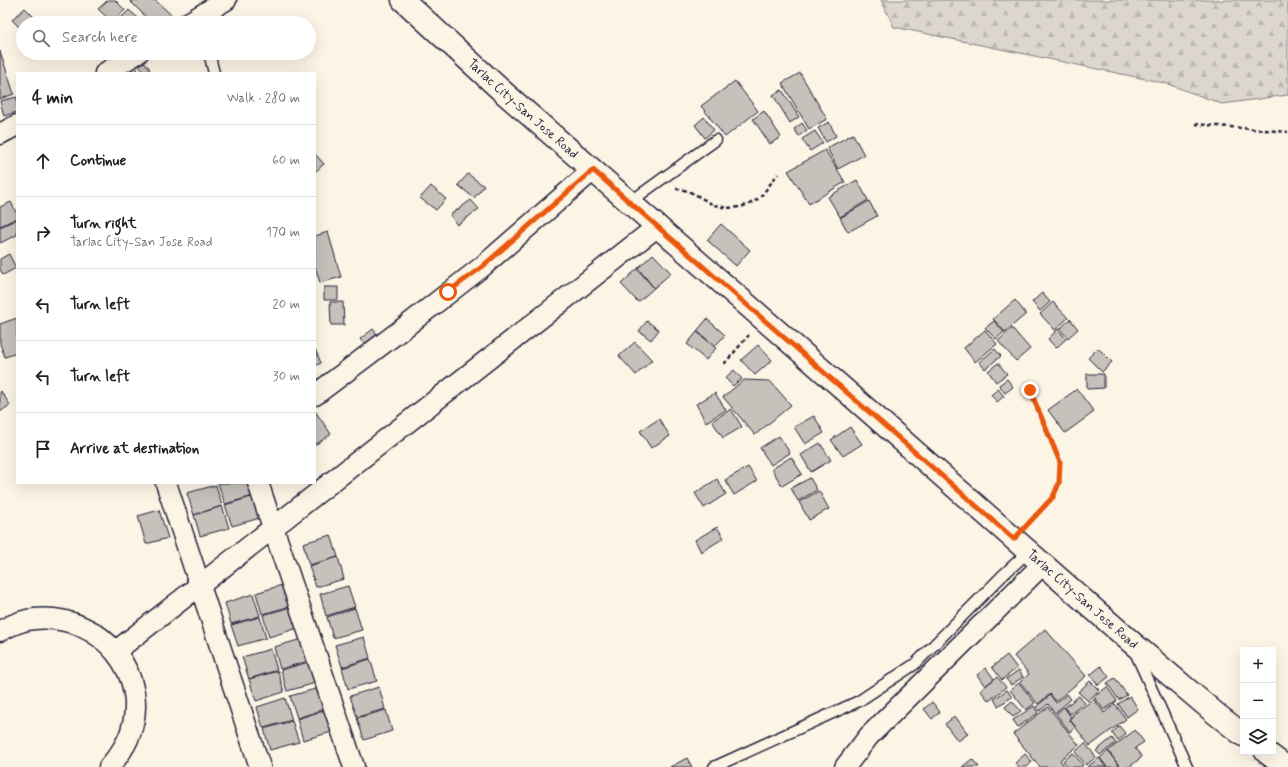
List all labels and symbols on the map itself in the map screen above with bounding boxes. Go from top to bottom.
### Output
street label: Tarlac City-San Jose Road [464,55,582,162]
route start [439,283,457,301]
route end [1021,381,1039,399]
street label: Tarlac City-San Jose Road [1023,546,1142,653]

